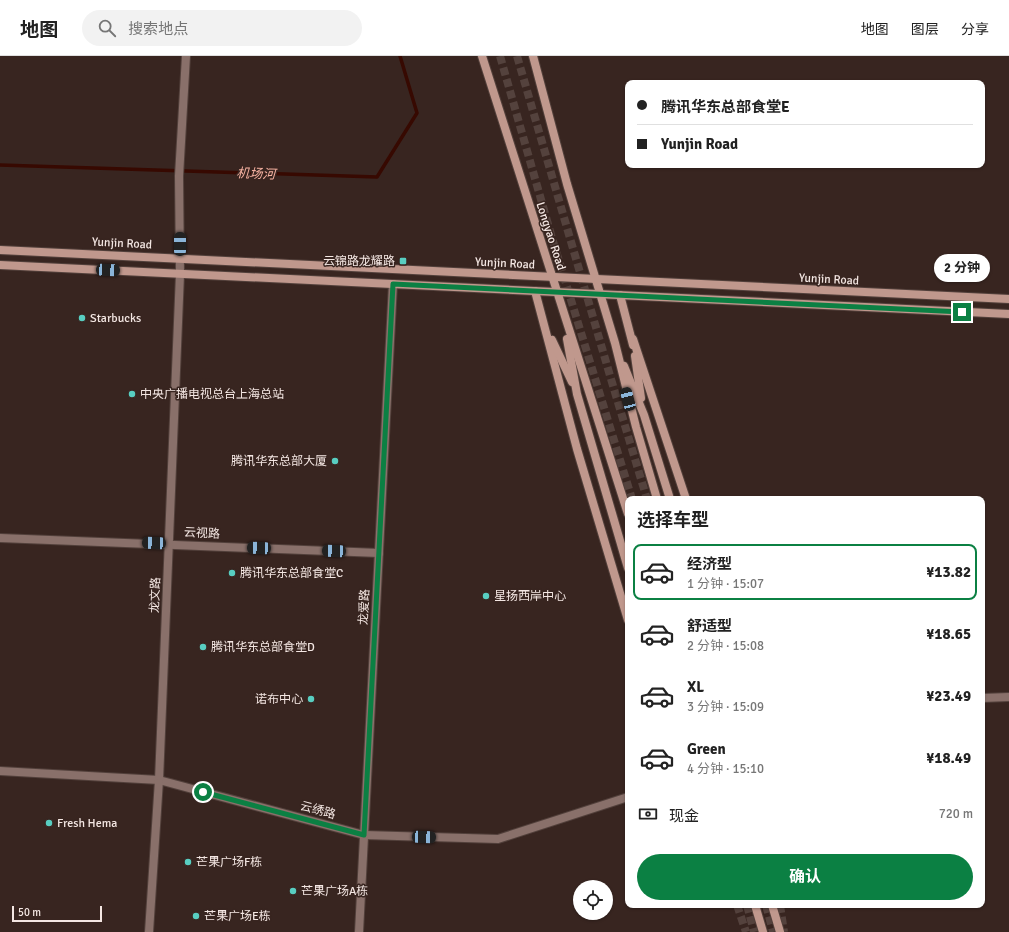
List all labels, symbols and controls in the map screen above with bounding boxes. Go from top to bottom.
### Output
search box [82,10,362,46]
icon: search [96,17,118,39]
text: 地图 [20,18,58,42]
text: 搜索地点 [128,20,188,38]
text: 地图 [861,21,889,38]
text: 图层 [911,21,939,38]
text: 分享 [961,21,989,38]
text: 腾讯华东总部食堂E [661,98,790,116]
text: Yunjin Road [661,135,738,153]
water label: 机场河 [236,165,279,183]
street label: Longyao Road [532,200,569,272]
car [174,232,186,256]
street label: Yunjin Road [92,234,152,253]
place label: 云锦路龙耀路 [323,254,395,269]
street label: Yunjin Road [475,254,535,273]
callout: 2 分钟 [934,254,990,282]
marker: 云锦路龙耀路 [398,256,408,266]
text: 2 分钟 [944,260,980,276]
car [96,263,120,277]
street label: Yunjin Road [799,270,859,289]
route end [953,303,971,321]
place label: Starbucks [90,311,141,326]
marker: Starbucks [77,313,87,323]
car [619,386,637,412]
place label: 中央广播电视总台上海总站 [140,387,284,402]
marker: 中央广播电视总台上海总站 [127,389,137,399]
place label: 腾讯华东总部大厦 [231,454,327,469]
marker: 腾讯华东总部大厦 [330,456,340,466]
text: 选择车型 [637,509,709,531]
street label: 云视路 [184,525,220,542]
car [142,537,166,549]
car [247,542,271,554]
car [322,545,346,557]
icon: car [639,554,675,590]
text: 经济型 [687,555,732,573]
text: ¥13.82 [926,563,971,581]
place label: 腾讯华东总部食堂C [240,566,343,581]
marker: 腾讯华东总部食堂C [227,568,237,578]
text: 1 分钟 · 15:07 [687,576,764,592]
street label: 龙文路 [147,577,164,613]
street label: 龙爱路 [356,589,373,625]
place label: 星扬西岸中心 [494,589,566,604]
marker: 星扬西岸中心 [481,591,491,601]
icon: car [639,616,675,652]
text: 舒适型 [687,617,732,635]
text: ¥18.65 [926,625,971,643]
text: 2 分钟 · 15:08 [687,638,764,654]
place label: 腾讯华东总部食堂D [211,640,315,655]
marker: 腾讯华东总部食堂D [198,642,208,652]
icon: car [639,678,675,714]
text: XL [687,678,704,696]
text: ¥23.49 [926,687,971,705]
place label: 诺布中心 [255,692,303,707]
marker: 诺布中心 [306,694,316,704]
text: 3 分钟 · 15:09 [687,699,764,715]
icon: car [639,740,675,776]
text: Green [687,740,726,758]
text: ¥18.49 [926,749,971,767]
text: 4 分钟 · 15:10 [687,761,764,777]
route start [194,783,212,801]
street label: 云绣路 [299,799,337,822]
icon: cash [637,803,659,825]
text: 720 m [939,806,973,822]
text: 现金 [669,807,699,825]
place label: Fresh Hema [57,816,117,831]
marker: Fresh Hema [44,818,54,828]
car [412,831,436,843]
button: 确认 [637,854,973,900]
place label: 芒果广场F栋 [196,855,262,870]
marker: 芒果广场F栋 [183,857,193,867]
map controls [573,880,613,920]
button: locate [573,880,613,920]
place label: 芒果广场A栋 [301,884,368,899]
marker: 芒果广场A栋 [288,886,298,896]
scale bar [12,904,102,923]
text: 50 m [18,906,41,919]
place label: 芒果广场E栋 [204,909,271,924]
marker: 芒果广场E栋 [191,911,201,921]

